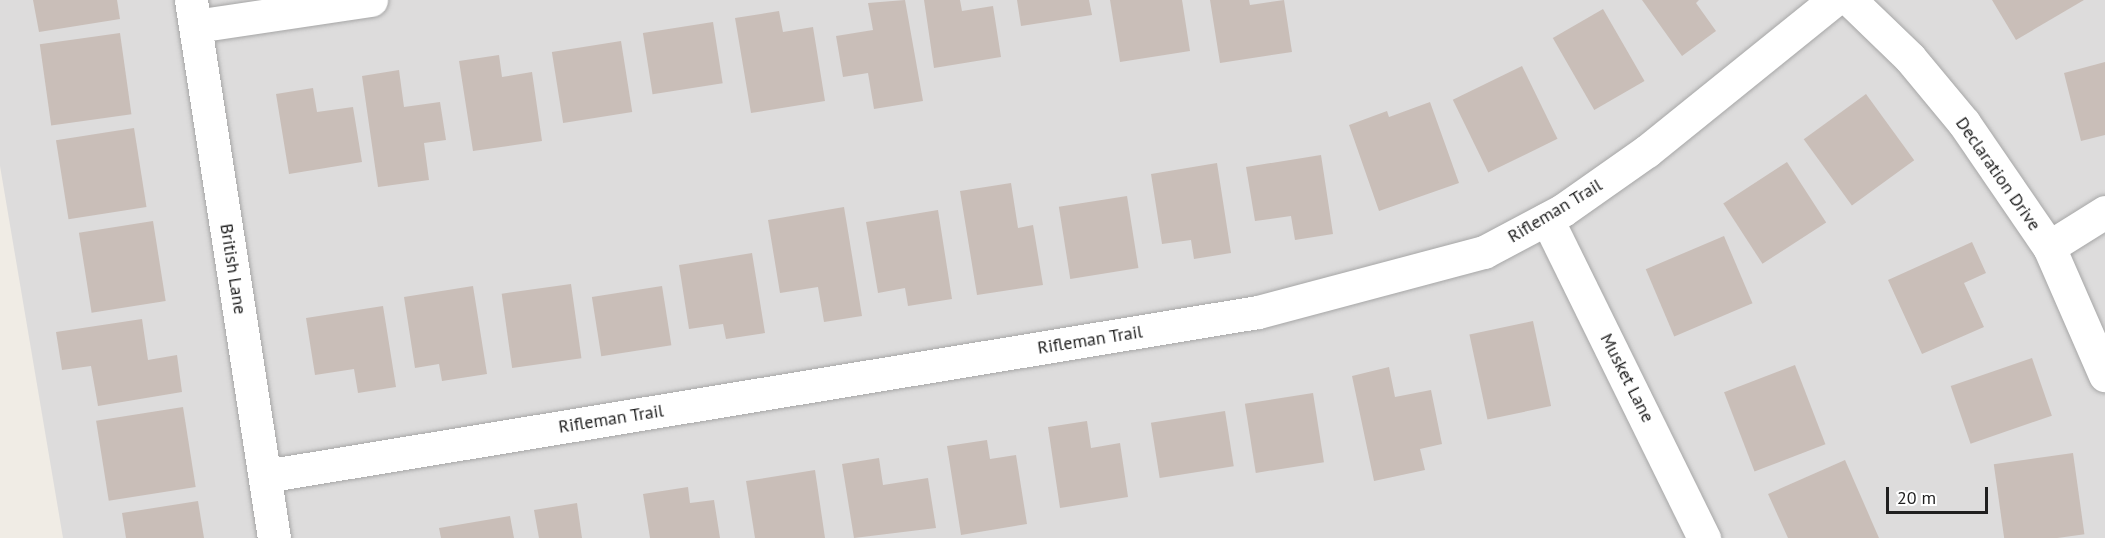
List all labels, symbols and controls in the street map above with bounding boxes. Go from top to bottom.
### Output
street label: Declaration Drive [1951,113,2045,235]
street label: Rifleman Trail [1504,174,1606,248]
street label: British Lane [215,222,251,316]
street label: Rifleman Trail [1036,321,1144,359]
street label: Musket Lane [1595,330,1659,426]
street label: Rifleman Trail [557,400,665,438]
scale bar [1889,475,1991,513]
text: 20 m [1897,486,1936,509]

